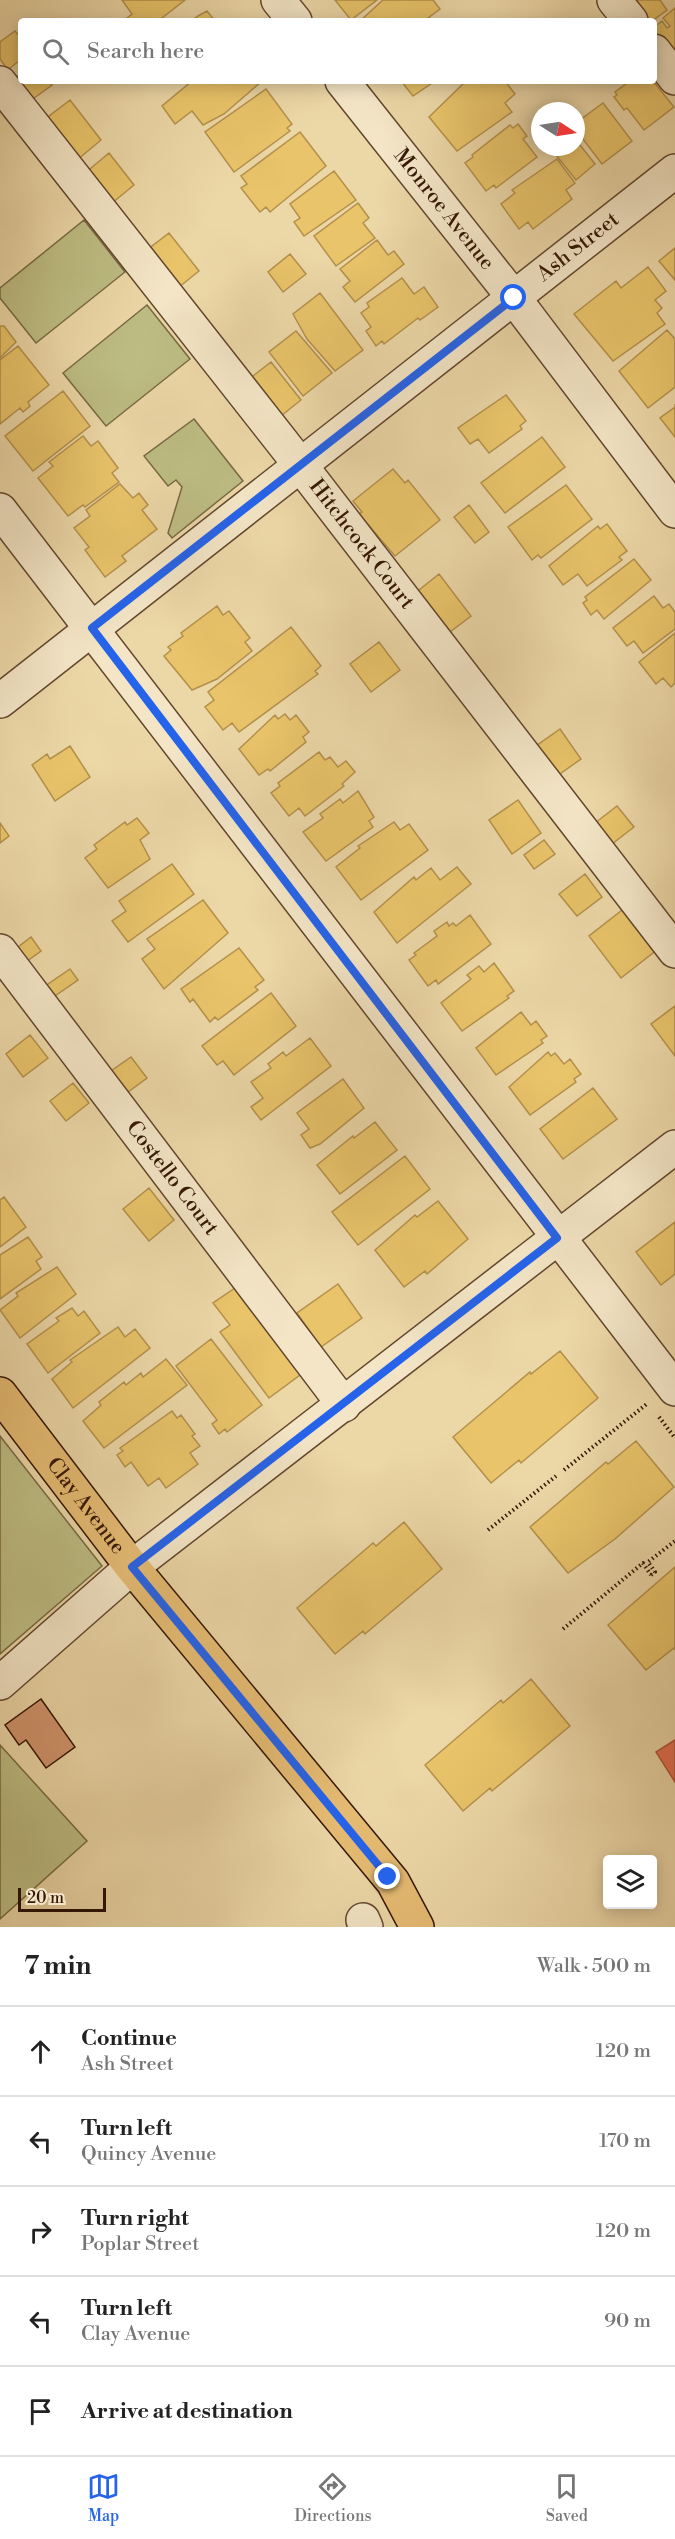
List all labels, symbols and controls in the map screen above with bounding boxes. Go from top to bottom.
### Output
search box [18,18,657,84]
icon: search [39,35,72,68]
text: Search here [87,38,204,65]
north arrow [531,102,585,156]
street label: Monroe Avenue [388,144,500,275]
street label: Ash Street [531,206,625,288]
route start [500,284,526,310]
street label: Hitchcock Court [303,474,420,615]
street label: Costello Court [120,1116,224,1241]
street label: Clay Avenue [40,1453,131,1560]
map controls [603,1855,657,1909]
button: layers [603,1855,657,1909]
route end [374,1863,400,1889]
scale bar [18,1885,106,1912]
text: 20 m [27,1888,64,1908]
text: 7 min [24,1950,91,1982]
text: Walk · 500 m [537,1954,651,1979]
text: Continue [81,2025,177,2052]
icon: ahead [24,2035,57,2068]
text: 120 m [596,2039,651,2064]
text: Ash Street [81,2052,174,2077]
text: Turn left [81,2115,172,2142]
icon: left [24,2125,57,2158]
text: 170 m [599,2129,651,2154]
text: Quincy Avenue [81,2142,216,2167]
text: Turn right [81,2205,189,2232]
icon: right [24,2215,57,2248]
text: 120 m [596,2219,651,2244]
text: Poplar Street [81,2232,199,2257]
text: Turn left [81,2295,172,2322]
icon: left [24,2305,57,2338]
text: 90 m [604,2309,651,2334]
text: Clay Avenue [81,2322,190,2347]
icon: arrive [24,2395,57,2428]
text: Arrive at destination [81,2398,293,2425]
tab: Map [87,2470,120,2526]
tab: Directions [294,2470,372,2526]
tab: Saved [546,2470,588,2526]

